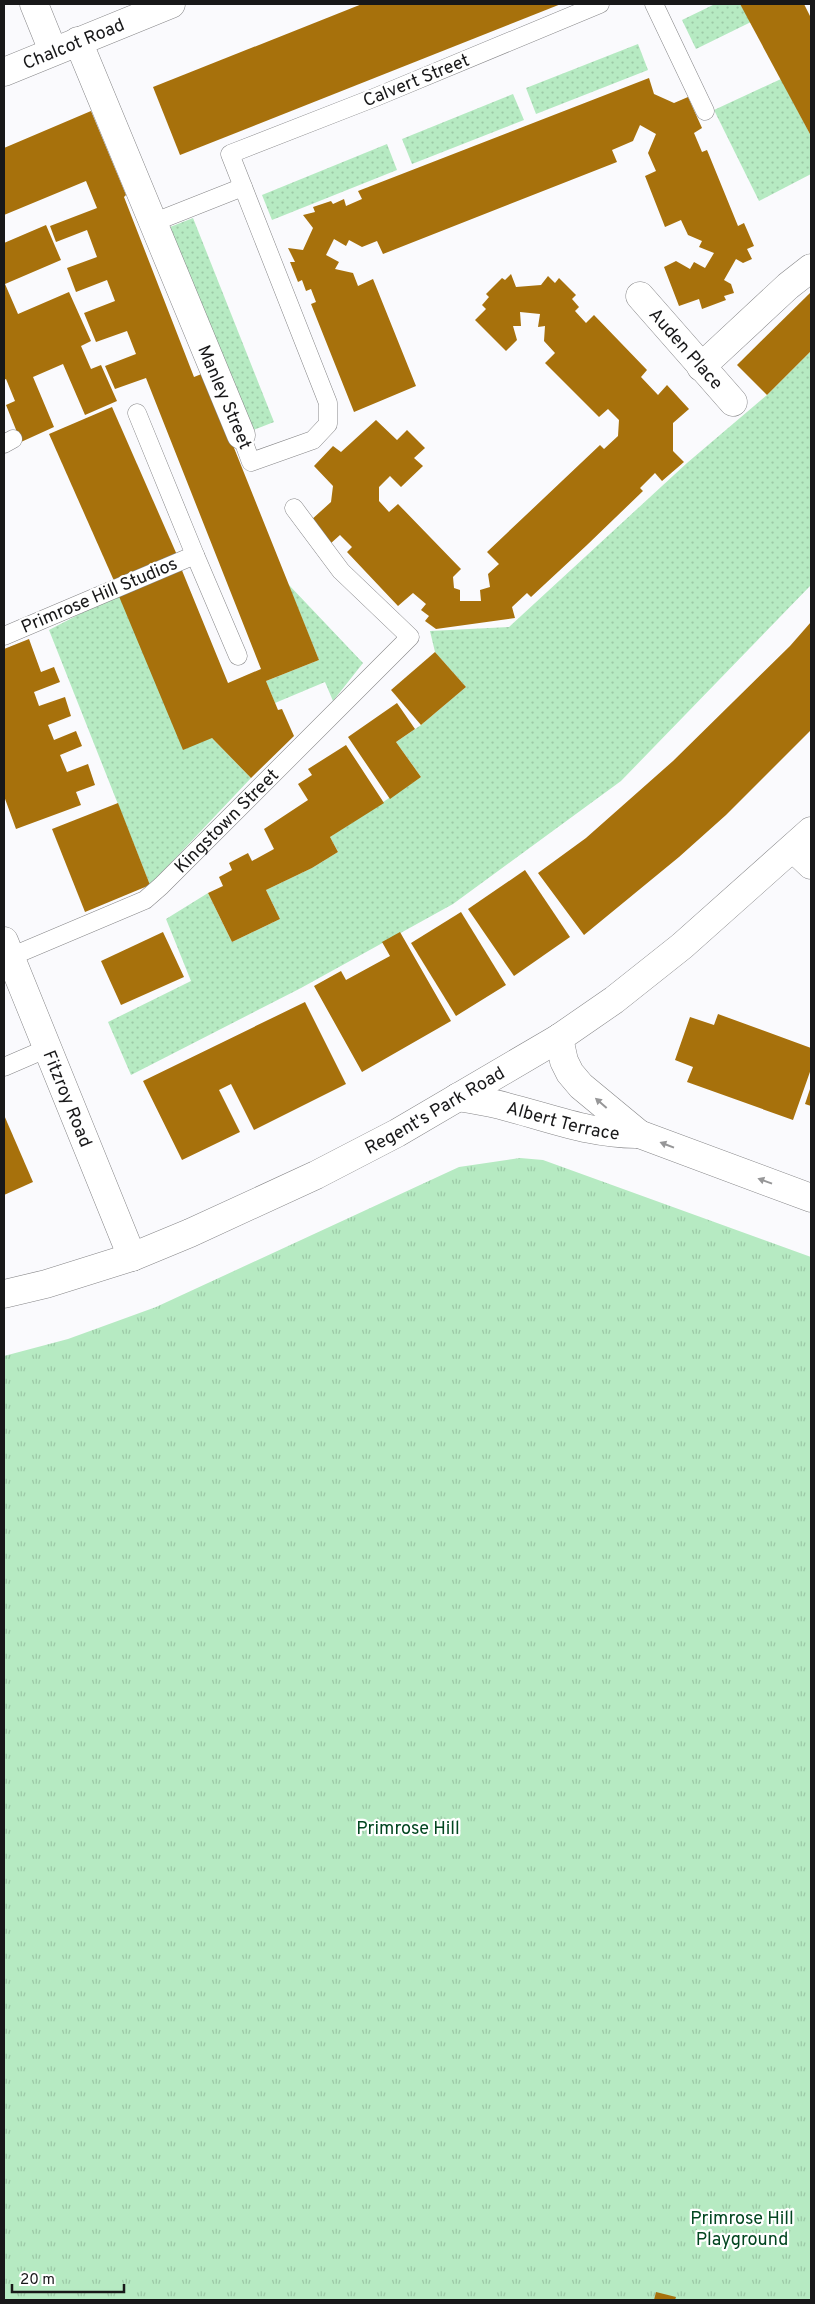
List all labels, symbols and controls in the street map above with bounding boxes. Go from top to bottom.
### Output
street label: Chalcot Road [20,14,128,76]
street label: Calvert Street [360,50,473,113]
street label: Auden Place [643,304,727,395]
street label: Manley Street [191,342,256,453]
street label: Primrose Hill Studios [18,553,181,640]
street label: Kingstown Street [170,765,284,879]
street label: Fitzroy Road [37,1047,96,1151]
street label: Regent's Park Road [361,1062,510,1161]
street label: Albert Terrace [504,1097,621,1146]
one-way arrow [596,1097,608,1109]
one-way arrow [660,1140,674,1148]
one-way arrow [758,1177,773,1184]
park label: Primrose Hill [356,1818,460,1841]
park label: Primrose Hill Playground [690,2208,794,2252]
scale bar [12,2262,125,2294]
text: 20 m [20,2271,55,2290]

